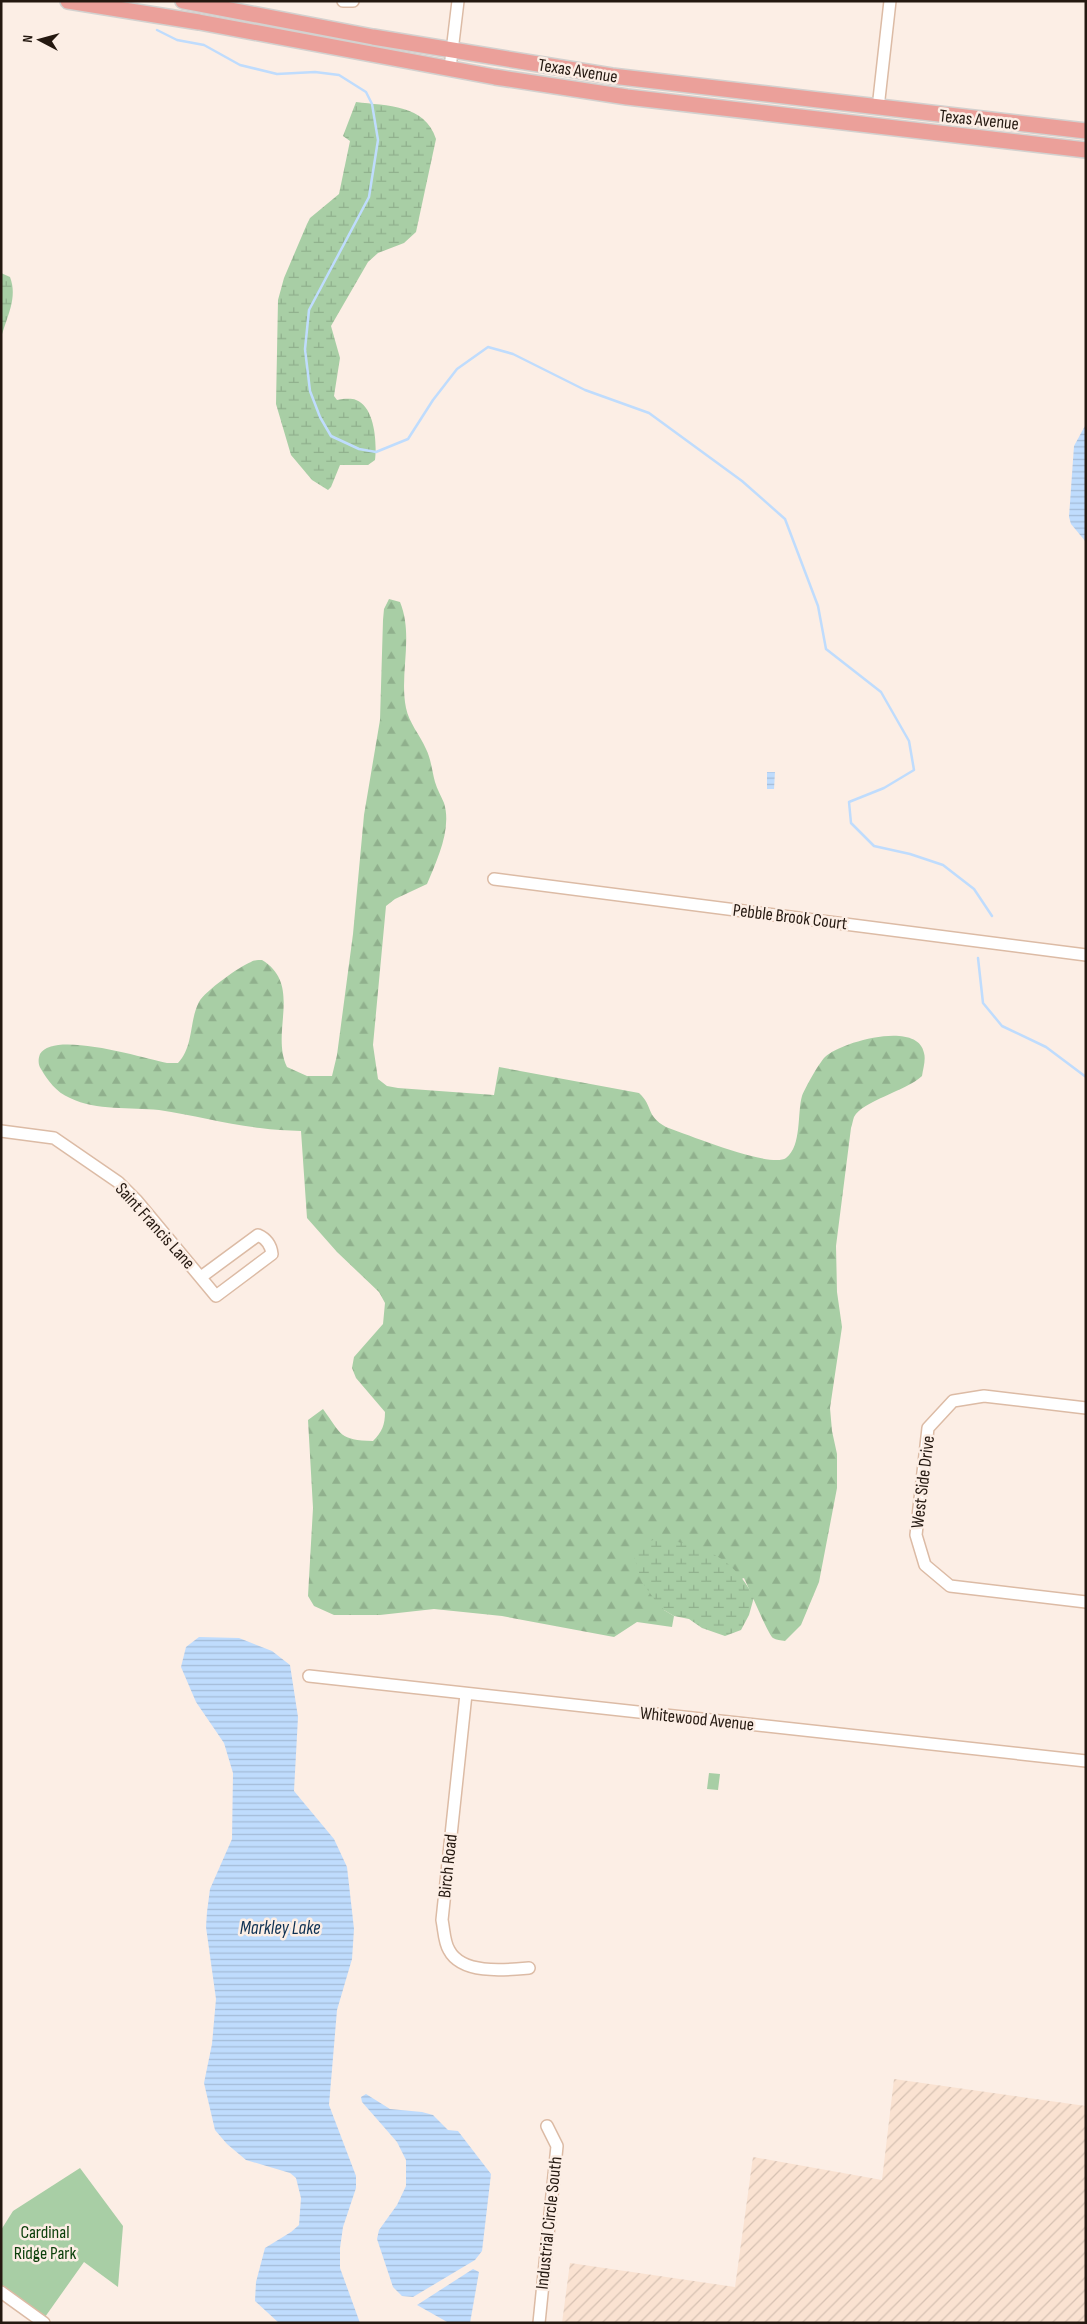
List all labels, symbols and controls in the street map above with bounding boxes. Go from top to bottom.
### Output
north arrow [15,15,65,65]
text: N [19,34,36,43]
street label: Texas Avenue [537,54,619,88]
street label: Texas Avenue [938,105,1020,135]
street label: Pebble Brook Court [732,900,849,935]
street label: Saint Francis Lane [111,1179,199,1273]
street label: West Side Drive [907,1434,939,1530]
street label: Whitewood Avenue [639,1703,755,1735]
street label: Birch Road [434,1833,462,1899]
water label: Markley Lake [240,1917,321,1940]
street label: Industrial Circle South [532,2156,566,2290]
park label: Cardinal Ridge Park [14,2222,76,2264]

